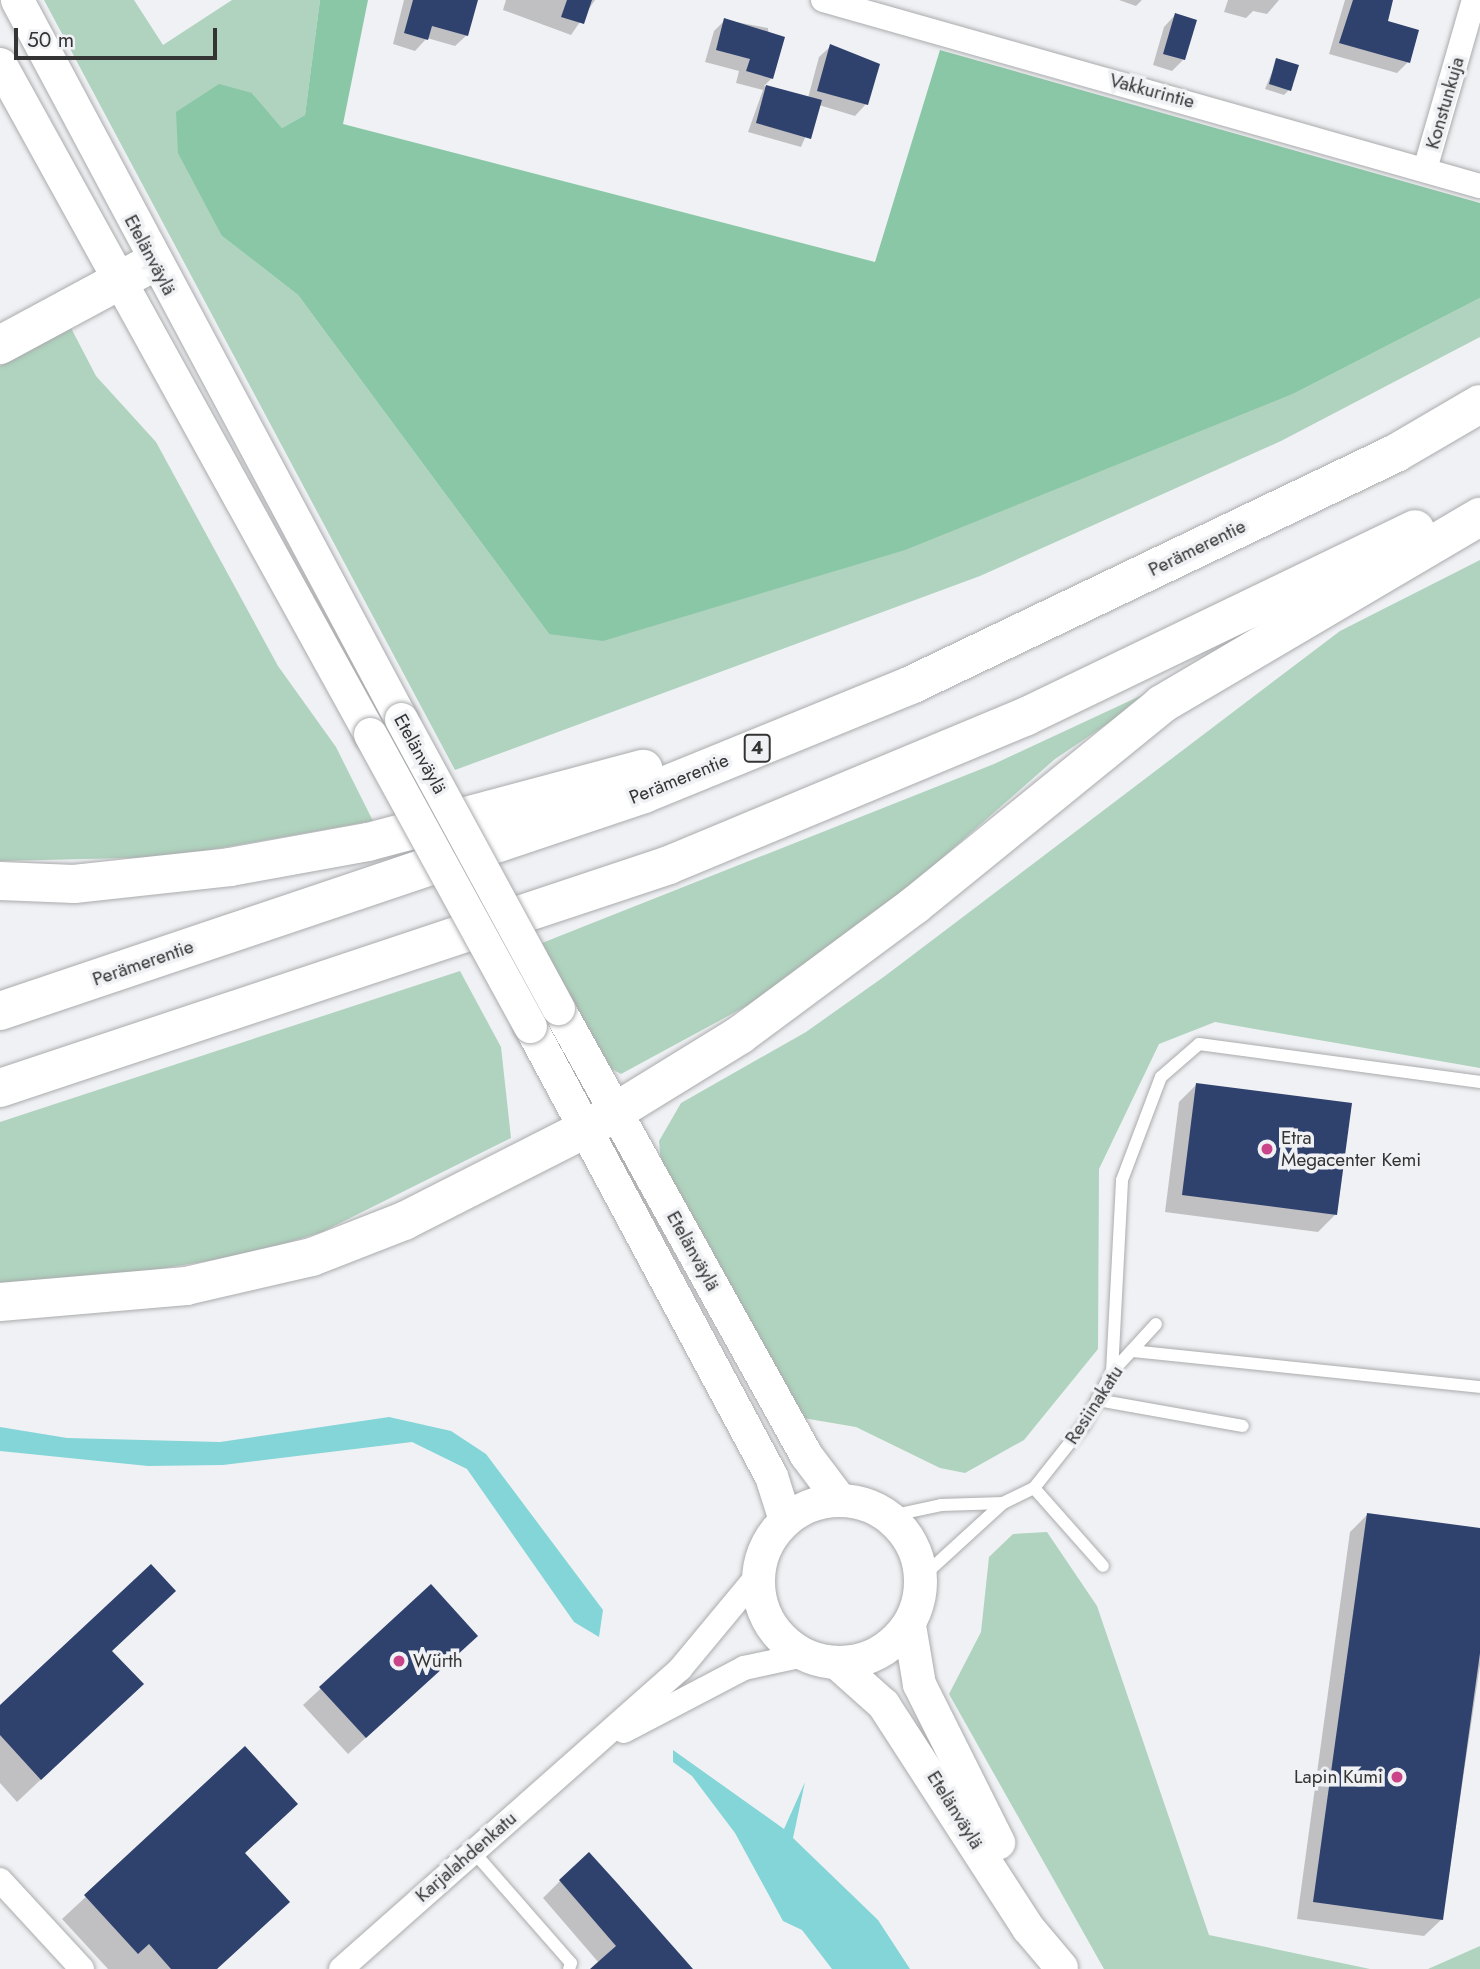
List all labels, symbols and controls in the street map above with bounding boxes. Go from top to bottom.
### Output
scale bar [18,14,220,58]
text: 50 m [27,25,74,55]
street label: Konstunkuja [1421,54,1469,152]
street label: Vakkurintie [1107,69,1197,113]
street label: Etelänväylä [119,211,181,299]
street label: Perämerentie [1145,515,1249,581]
street label: Etelänväylä [389,710,451,798]
road number: 4 [743,734,771,762]
street label: Perämerentie [626,749,732,809]
street label: Perämerentie [90,935,196,991]
place label: Etra Megacenter Kemi [1281,1127,1421,1171]
marker: Etra Megacenter Kemi [1259,1141,1275,1157]
street label: Etelänväylä [662,1207,724,1295]
street label: Resiinakatu [1060,1361,1128,1449]
place label: Würth [413,1650,463,1672]
marker: Würth [391,1653,407,1669]
place label: Lapin Kumi [1294,1766,1383,1788]
street label: Etelänväylä [922,1767,988,1853]
marker: Lapin Kumi [1389,1769,1405,1785]
street label: Karjalahdenkatu [411,1807,521,1907]

